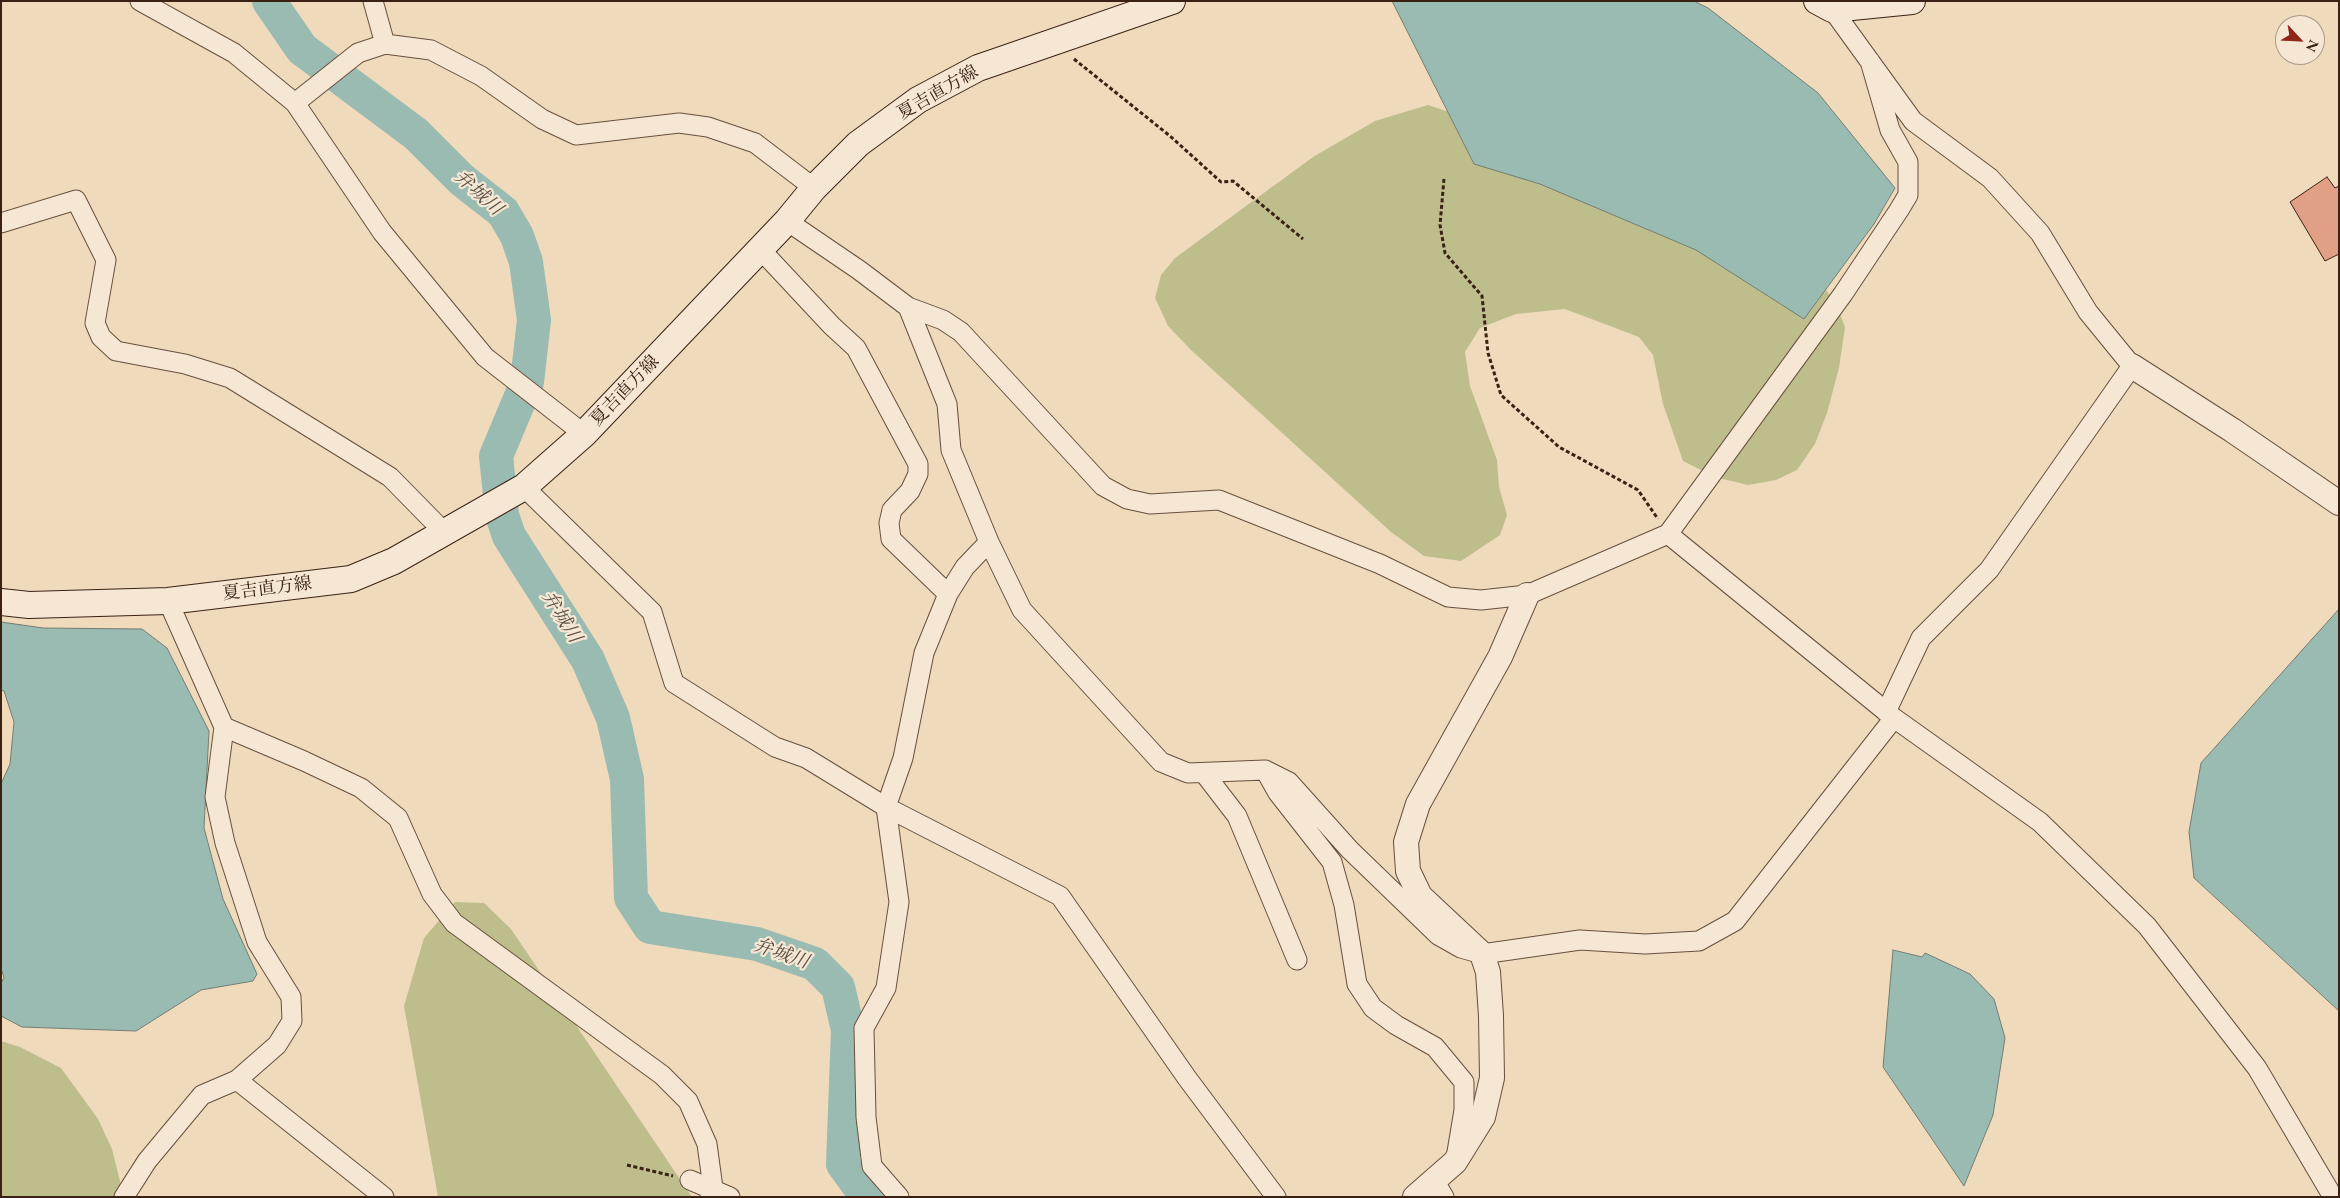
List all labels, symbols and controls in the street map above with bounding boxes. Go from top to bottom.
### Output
north arrow [2275,15,2325,65]
text: N [2302,37,2323,55]
street label: 夏吉直方線 [894,61,982,125]
water label: 弁城川 [449,165,507,221]
street label: 夏吉直方線 [586,351,664,431]
street label: 夏吉直方線 [221,573,313,605]
water label: 弁城川 [536,587,586,647]
water label: 弁城川 [750,934,812,974]

